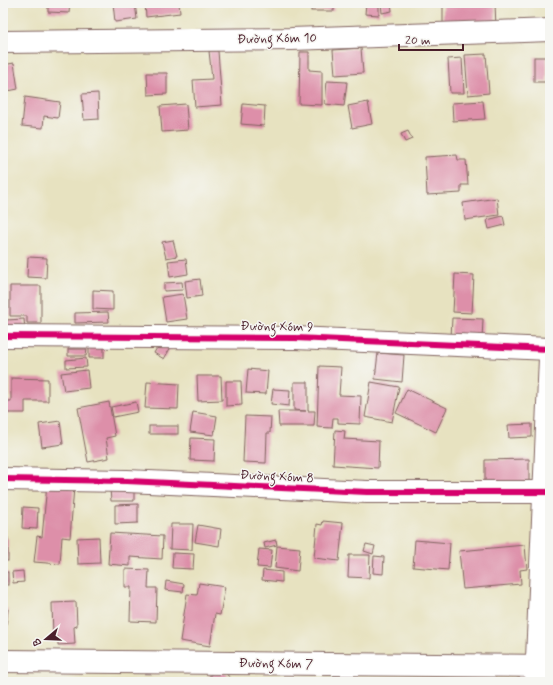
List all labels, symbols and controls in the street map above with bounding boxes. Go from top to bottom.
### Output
scale bar [399,26,463,52]
street label: Đường Xóm 10 [237,30,317,50]
text: 20 m [405,33,431,49]
street label: Đường Xóm 9 [240,318,314,338]
street label: Đường Xóm 8 [240,467,314,489]
north arrow [26,619,66,659]
text: B [30,636,45,648]
street label: Đường Xóm 7 [239,655,313,675]

